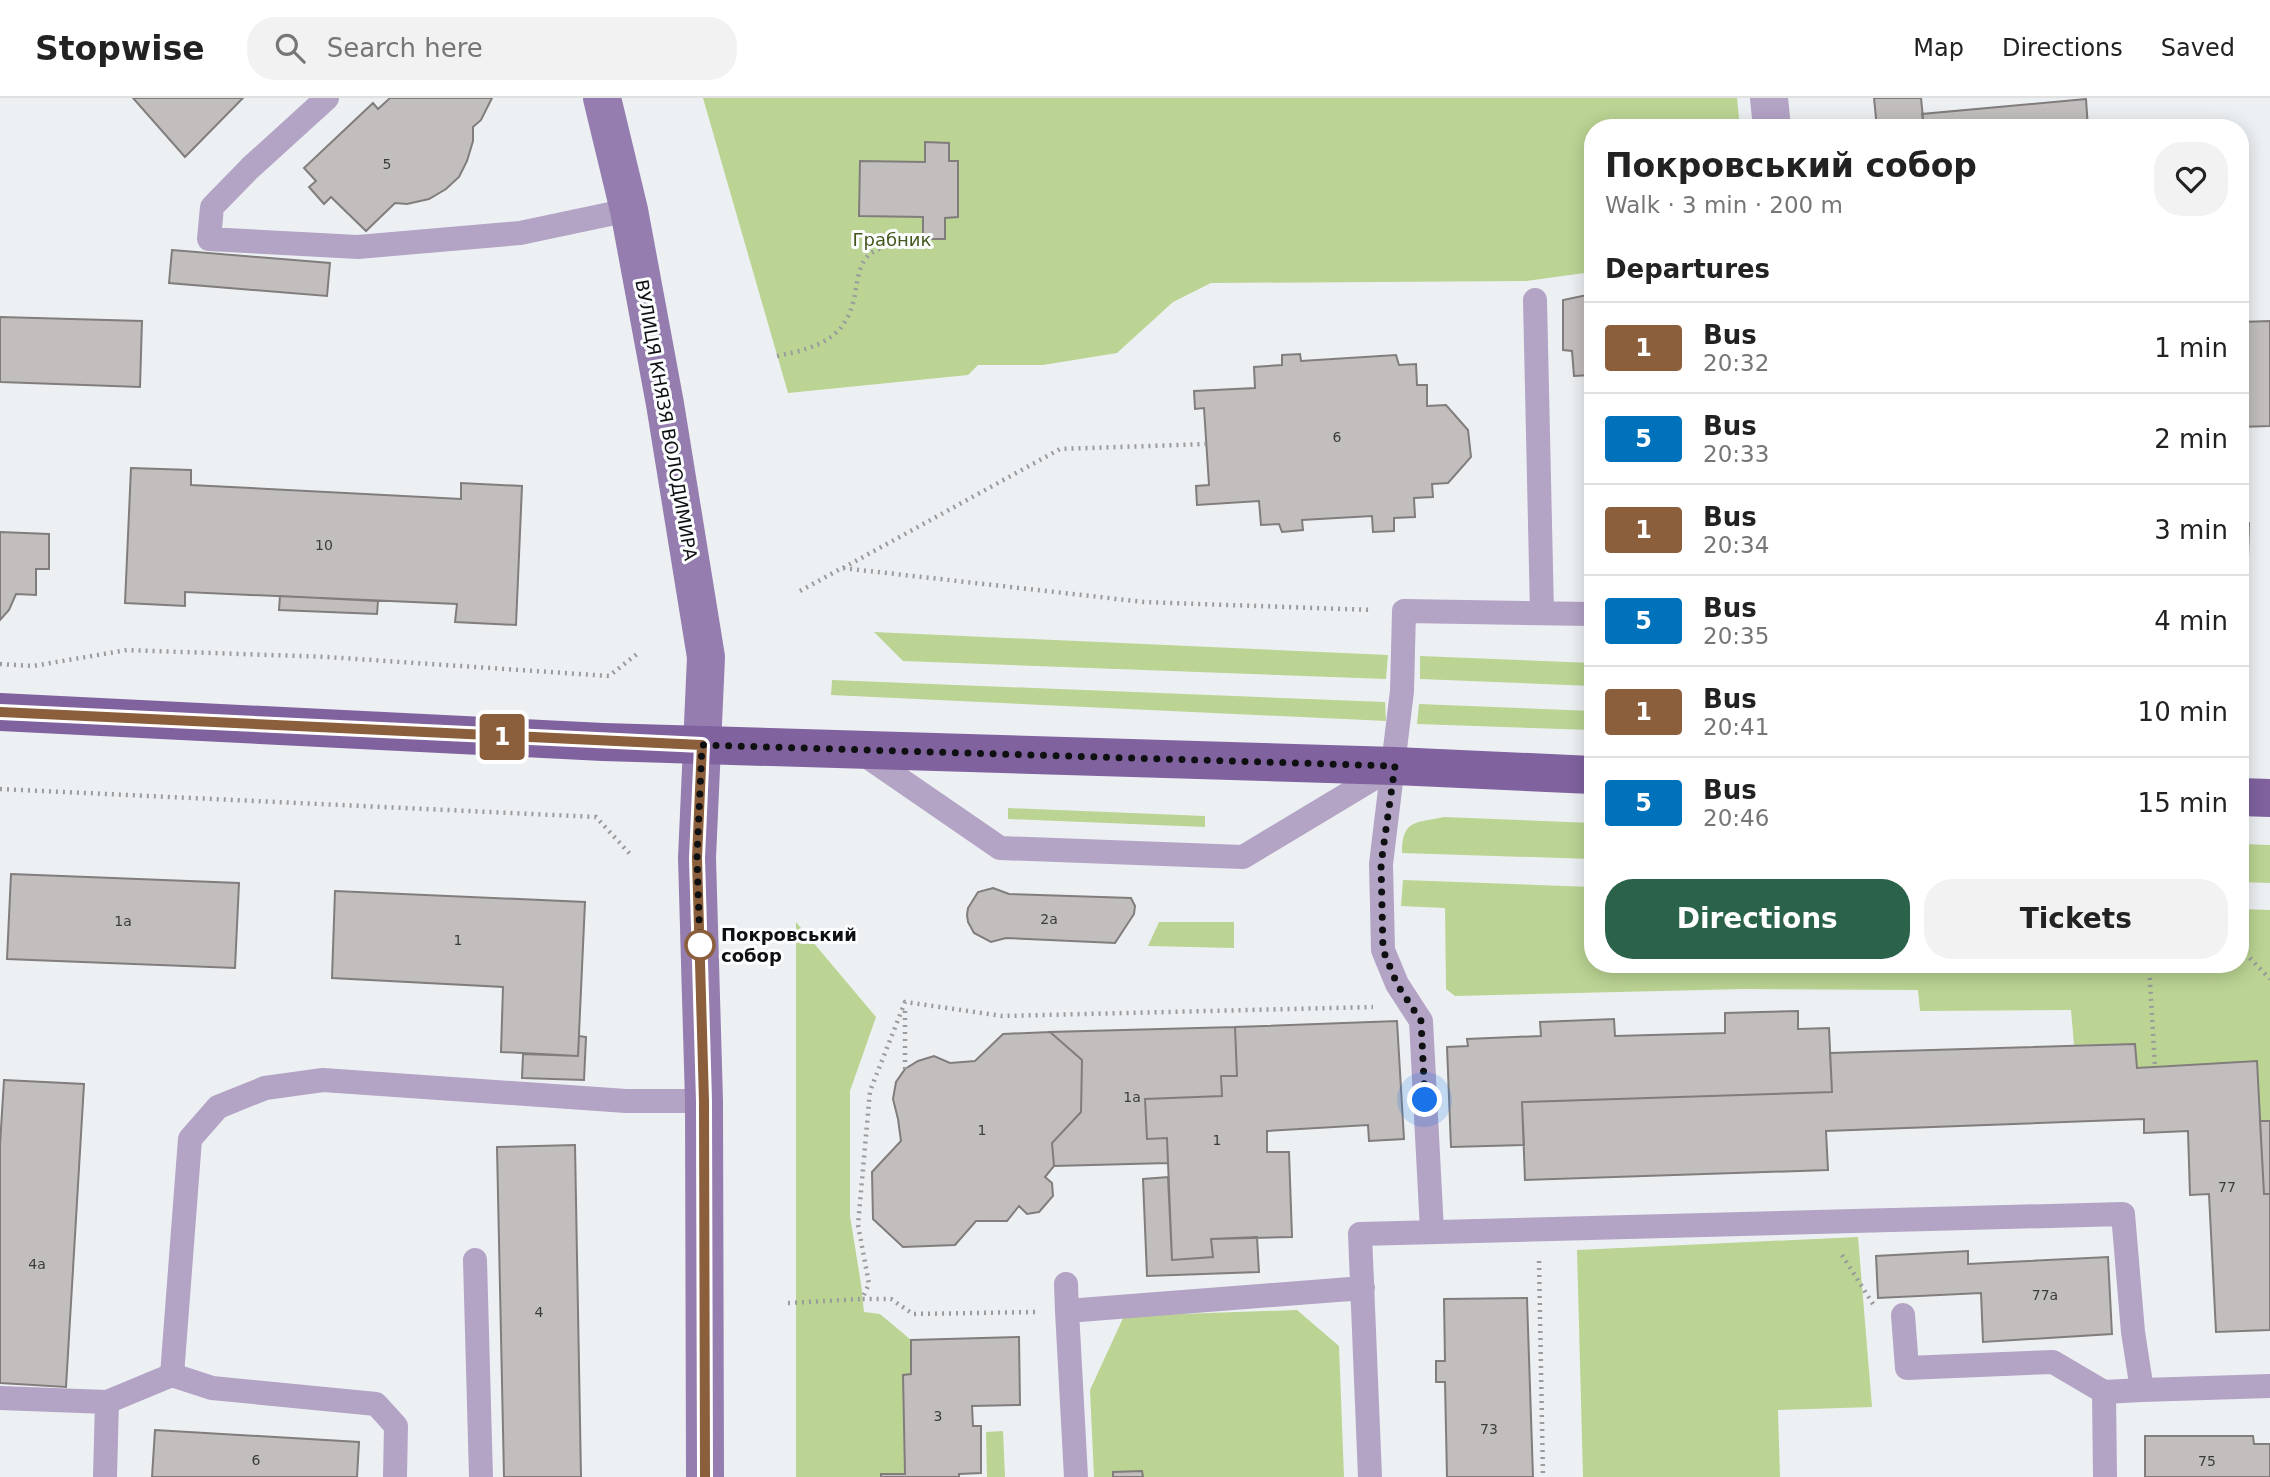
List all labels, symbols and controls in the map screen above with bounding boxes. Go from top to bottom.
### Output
search box [247,17,737,80]
text: Stopwise [35,29,205,68]
icon: search [271,29,309,67]
text: Search here [327,33,483,63]
text: Map [1913,34,1964,62]
text: Directions [2002,34,2123,62]
text: Saved [2161,34,2235,62]
button: heart [2154,142,2228,216]
text: Покровський собор [1605,146,1977,185]
house number: 5 [383,156,391,172]
text: Walk · 3 min · 200 m [1605,192,1843,218]
park label: Грабник [853,229,932,250]
text: Departures [1605,254,1770,284]
street label: ВУЛИЦЯ КНЯЗЯ ВОЛОДИМИРА [631,278,702,563]
text: Bus [1703,320,1757,350]
text: 1 min [2154,333,2228,363]
text: 1 [1635,334,1652,362]
text: 20:32 [1703,350,1769,376]
text: Bus [1703,411,1757,441]
text: 2 min [2154,424,2228,454]
text: 5 [1635,425,1652,453]
house number: 6 [1333,429,1342,445]
text: 20:33 [1703,441,1769,467]
text: Bus [1703,502,1757,532]
text: 3 min [2154,515,2228,545]
text: 1 [1635,516,1652,544]
text: 20:34 [1703,532,1769,558]
house number: 10 [315,537,333,553]
text: Bus [1703,593,1757,623]
text: 4 min [2154,606,2228,636]
text: 5 [1635,607,1652,635]
text: 20:35 [1703,623,1769,649]
text: Bus [1703,684,1757,714]
text: 10 min [2138,697,2228,727]
text: 1 [1635,698,1652,726]
line badge: 1 [479,714,525,760]
text: 20:41 [1703,714,1769,740]
text: 1 [494,723,510,751]
text: Bus [1703,775,1757,805]
text: 15 min [2138,788,2228,818]
text: 5 [1635,789,1652,817]
text: 20:46 [1703,805,1769,831]
button: Directions [1605,879,1910,959]
button: Tickets [1924,879,2228,959]
house number: 2а [1040,911,1058,927]
house number: 1а [114,913,132,929]
place label: Покровський собор [721,924,857,966]
marker: Покровський собор [685,930,715,960]
house number: 1 [454,932,462,948]
your location [1407,1082,1442,1117]
house number: 1а [1123,1089,1141,1105]
house number: 1 [978,1122,986,1138]
house number: 1 [1213,1132,1221,1148]
house number: 77 [2218,1179,2236,1195]
house number: 4а [28,1256,46,1272]
house number: 77а [2032,1287,2058,1303]
house number: 4 [535,1304,544,1320]
house number: 3 [934,1408,942,1424]
house number: 73 [1480,1421,1498,1437]
house number: 6 [252,1452,261,1468]
house number: 75 [2198,1453,2216,1469]

